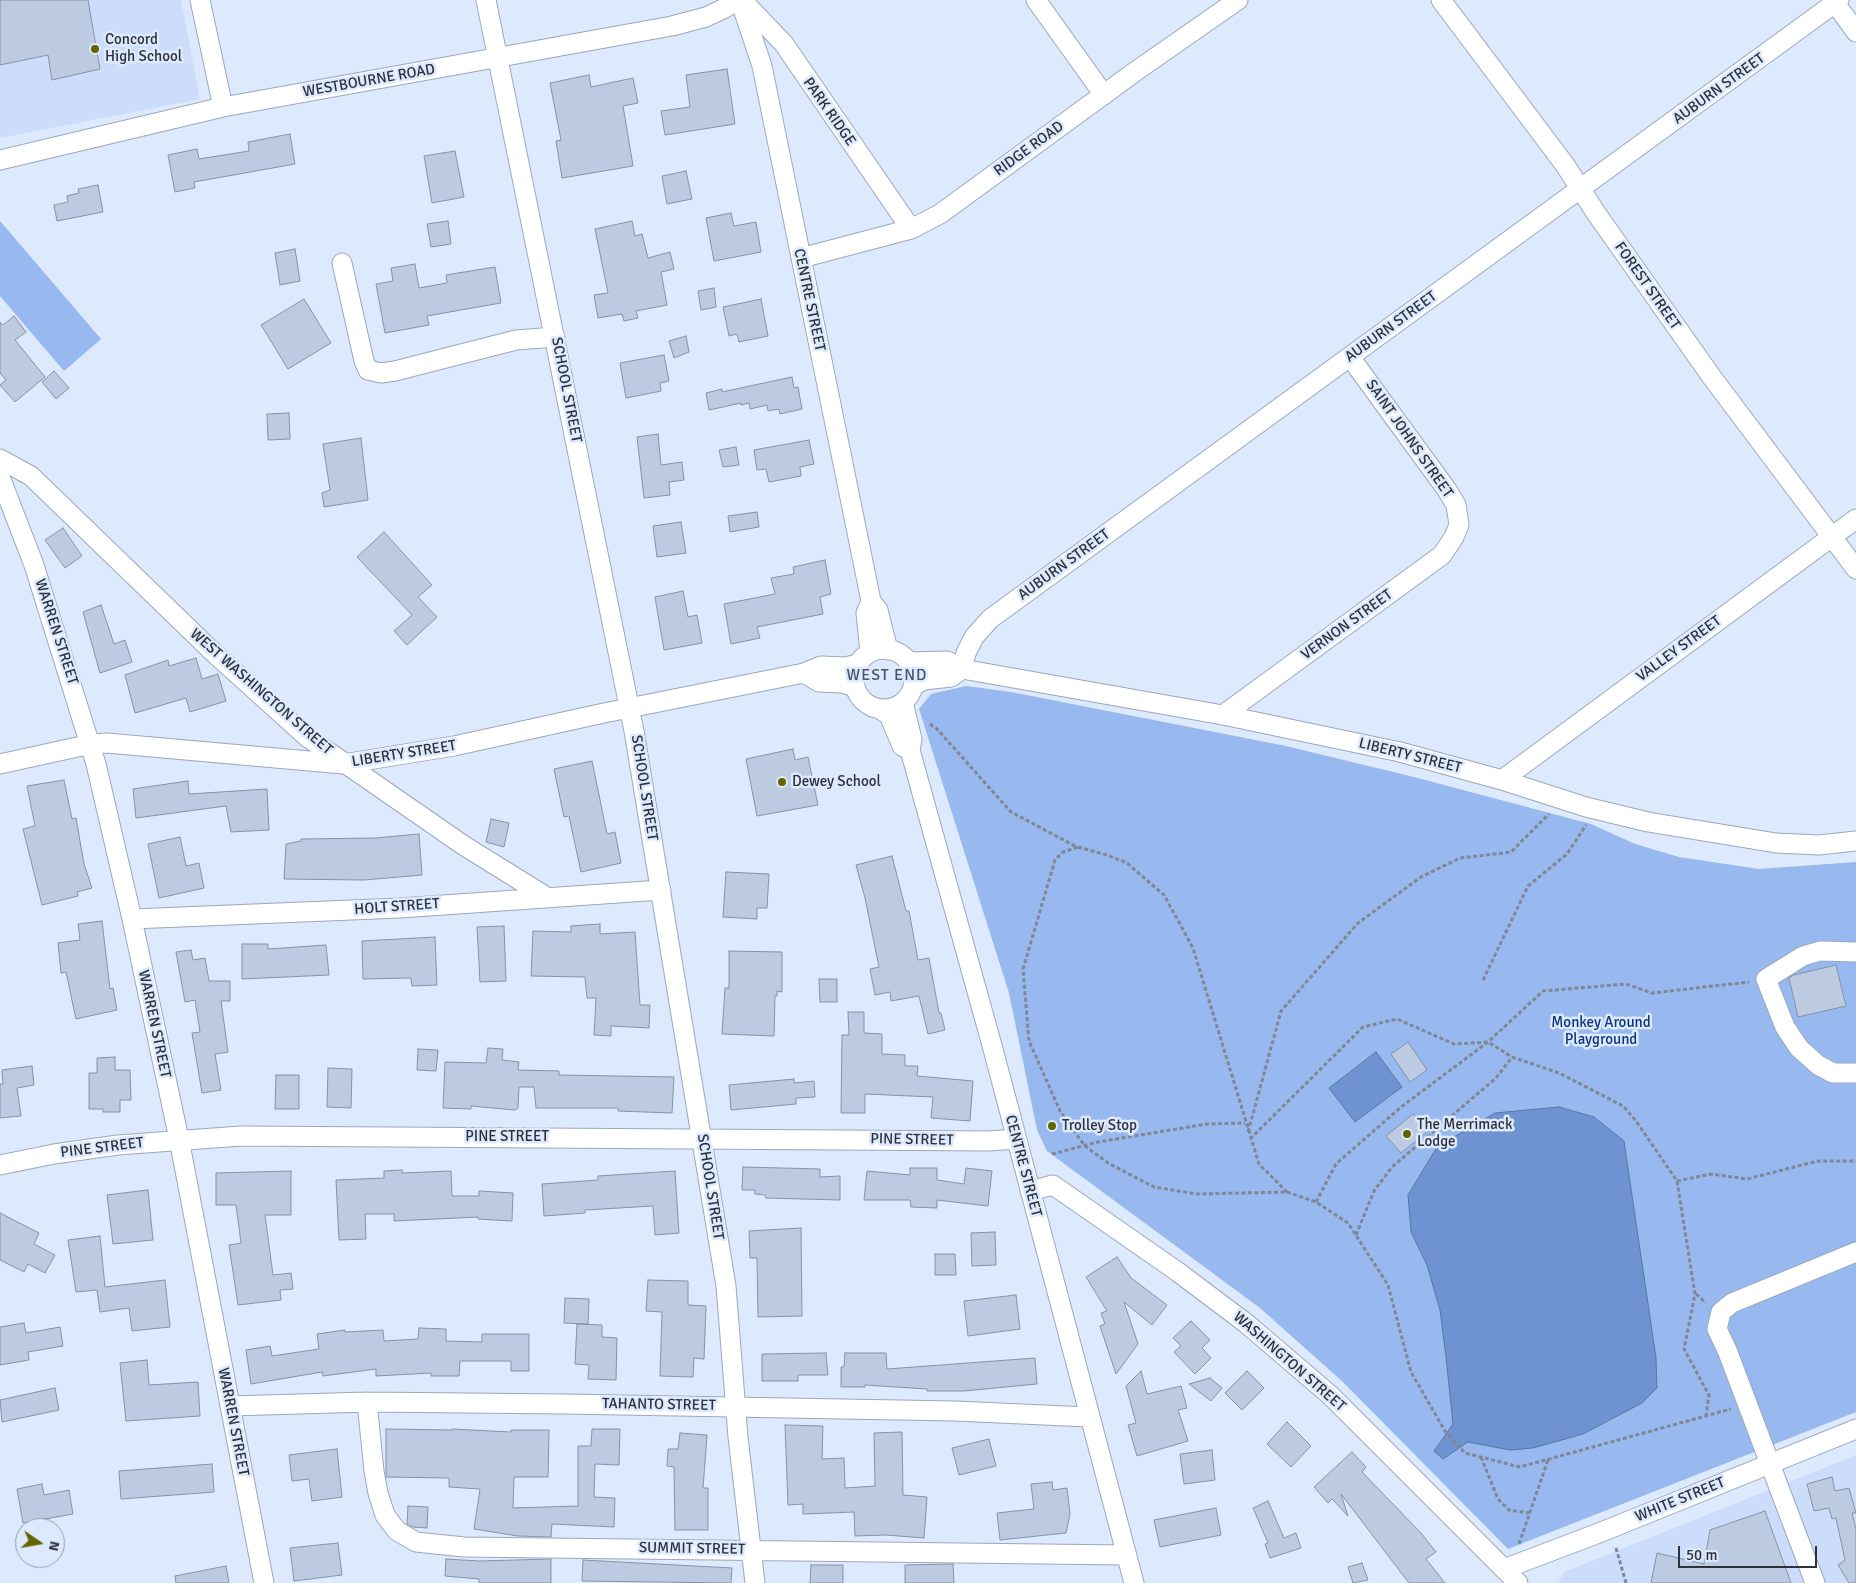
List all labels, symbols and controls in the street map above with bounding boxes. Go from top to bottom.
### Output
place label: Concord High School [105,31,182,66]
marker: Concord High School [89,43,101,55]
street label: AUBURN STREET [1670,50,1768,128]
street label: WESTBOURNE ROAD [302,61,436,101]
street label: PARK RIDGE [799,74,859,150]
street label: RIDGE ROAD [991,118,1067,180]
street label: FOREST STREET [1610,239,1684,333]
street label: CENTRE STREET [789,247,829,353]
street label: AUBURN STREET [1342,288,1440,366]
street label: SCHOOL STREET [547,336,585,444]
street label: SAINT JOHNS STREET [1362,377,1456,501]
street label: AUBURN STREET [1015,526,1113,604]
street label: WARREN STREET [30,577,82,687]
street label: VERNON STREET [1298,586,1396,664]
street label: VALLEY STREET [1633,612,1725,686]
street label: WEST WASHINGTON STREET [186,625,336,759]
district label: WEST END [846,666,928,686]
street label: SCHOOL STREET [627,734,661,842]
street label: LIBERTY STREET [1357,735,1463,777]
street label: LIBERTY STREET [351,737,457,771]
place label: Dewey School [792,773,881,791]
marker: Dewey School [776,776,788,788]
street label: HOLT STREET [354,895,440,919]
street label: WARREN STREET [134,968,174,1080]
park label: Monkey Around Playground [1551,1014,1651,1049]
street label: CENTRE STREET [1001,1113,1045,1219]
place label: The Merrimack Lodge [1417,1116,1512,1151]
place label: Trolley Stop [1062,1117,1137,1135]
marker: Trolley Stop [1046,1120,1058,1132]
street label: PINE STREET [465,1128,549,1146]
marker: The Merrimack Lodge [1401,1128,1413,1140]
street label: PINE STREET [870,1130,954,1150]
street label: SCHOOL STREET [693,1133,727,1241]
street label: PINE STREET [59,1134,145,1162]
street label: WASHINGTON STREET [1229,1308,1349,1416]
street label: WARREN STREET [214,1366,252,1478]
street label: TAHANTO STREET [602,1395,716,1415]
street label: WHITE STREET [1633,1474,1727,1526]
north arrow [15,1518,65,1568]
scale bar [1681,1536,1820,1568]
text: N [45,1539,64,1553]
street label: SUMMIT STREET [639,1539,745,1559]
text: 50 m [1686,1546,1717,1564]

